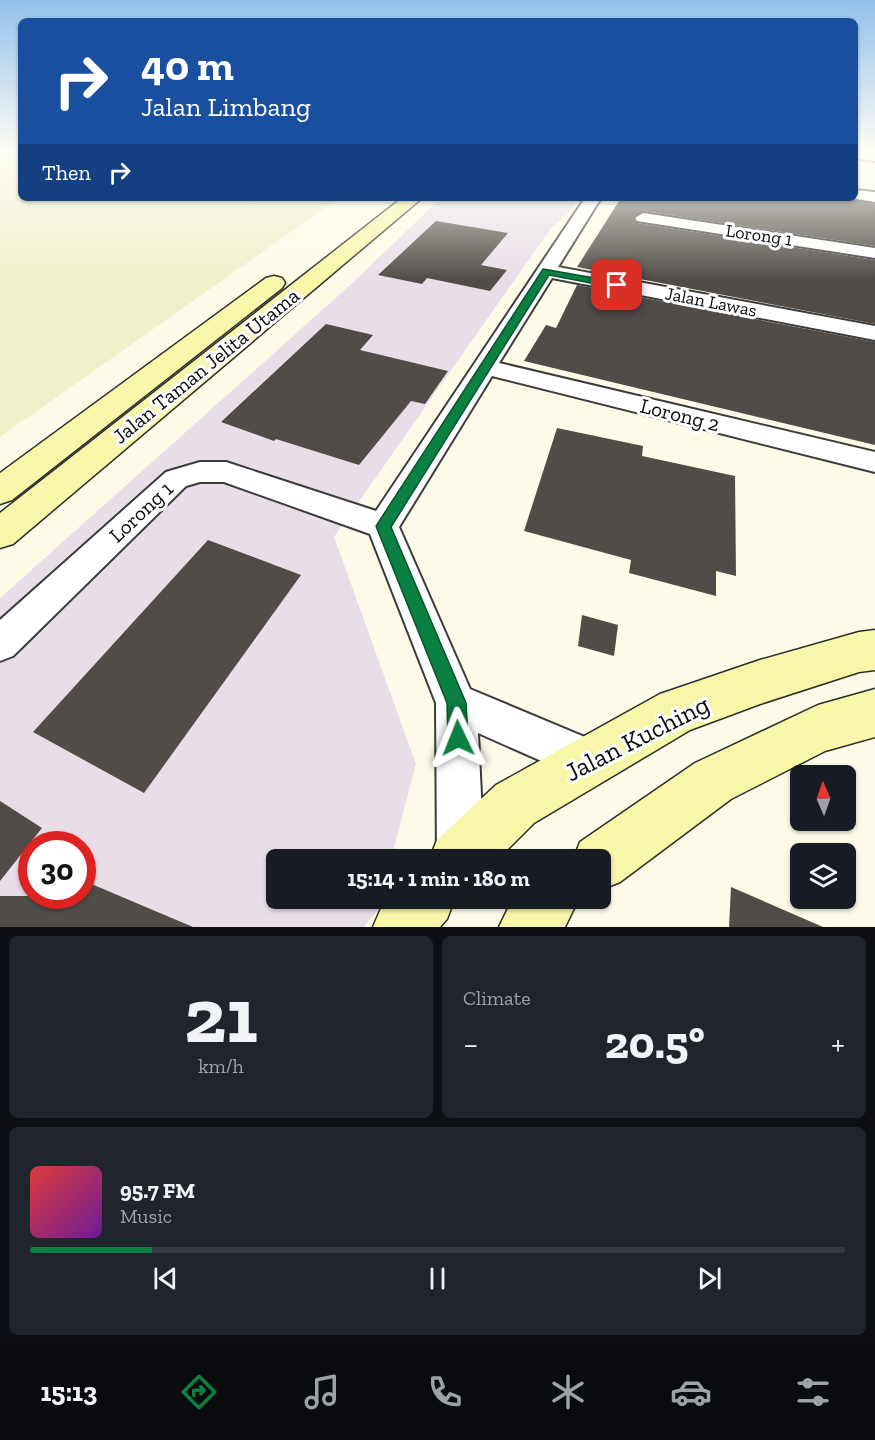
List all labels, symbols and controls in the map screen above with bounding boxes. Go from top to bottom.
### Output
text: 40 m [141,40,234,91]
icon: right [42,42,120,120]
text: Jalan Limbang [141,91,311,123]
icon: right [103,156,136,189]
text: Then [42,159,91,186]
street label: Lorong 1 [724,219,794,251]
pin [591,259,642,310]
icon: arrive [600,268,633,301]
street label: Jalan Lawas [663,282,759,322]
street label: Jalan Taman Jelita Utama [107,283,304,449]
street label: Lorong 2 [638,393,722,436]
street label: Lorong 1 [104,476,178,547]
street label: Jalan Kuching [559,688,715,788]
position arrow [426,706,490,770]
north arrow [790,765,856,831]
map controls [790,765,856,909]
speed limit sign: 30 [18,831,96,909]
button: layers [790,843,856,909]
text: 15:14 · 1 min · 180 m [347,865,530,892]
text: 21 [184,968,258,1062]
text: Climate [463,986,531,1010]
text: 20.5° [605,1016,705,1070]
text: − [463,1024,478,1063]
text: + [831,1024,845,1063]
text: km/h [198,1054,244,1078]
text: 95.7 FM [120,1177,195,1204]
text: Music [120,1204,172,1228]
icon: previous [149,1262,182,1295]
icon: pause [421,1262,454,1295]
icon: next [693,1262,726,1295]
icon: directions [178,1371,220,1413]
icon: music [301,1371,343,1413]
icon: phone [424,1371,466,1413]
icon: climate [547,1371,589,1413]
icon: car [670,1371,712,1413]
icon: filters [792,1371,834,1413]
text: 15:13 [40,1376,97,1408]

